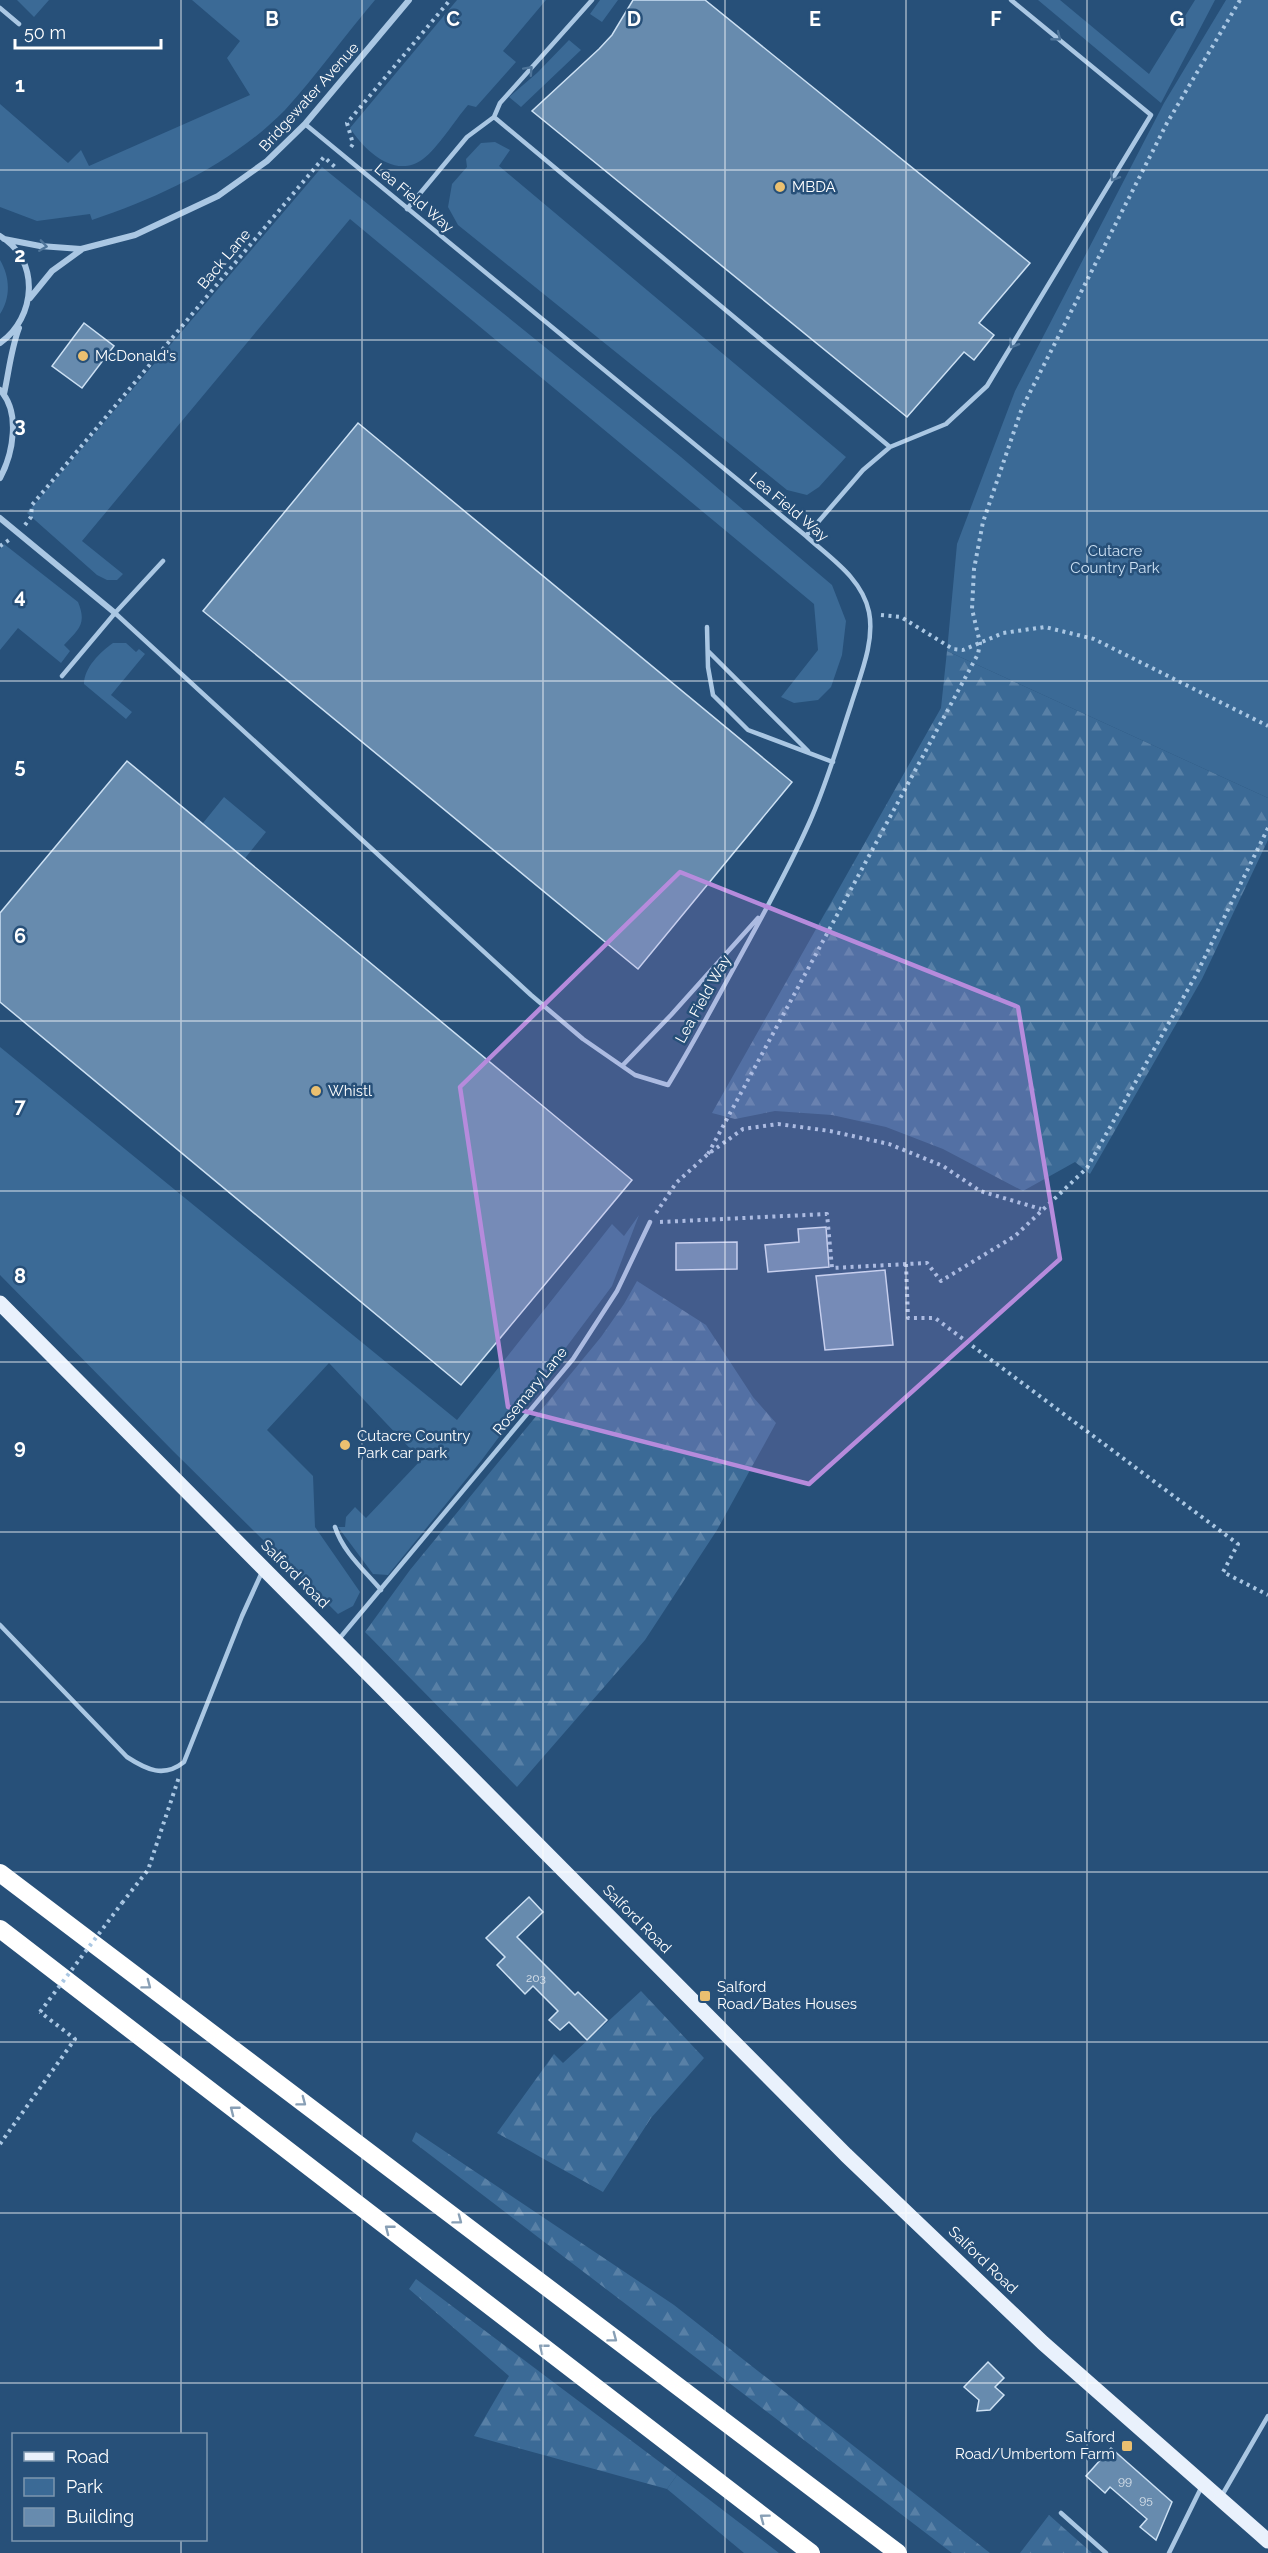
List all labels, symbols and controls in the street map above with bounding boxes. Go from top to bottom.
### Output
text: B [265,7,279,31]
text: C [446,7,460,31]
text: D [627,7,641,31]
text: E [809,7,821,31]
text: F [990,7,1002,31]
text: G [1170,7,1184,31]
scale bar [15,12,160,50]
text: 50 m [24,22,66,43]
one-way arrow [1050,30,1061,41]
street label: Bridgewater Avenue [255,39,363,155]
one-way arrow [522,66,533,77]
text: 1 [15,73,25,97]
street label: Lea Field Way [371,160,457,236]
one-way arrow [1110,171,1122,181]
place label: MBDA [792,178,836,196]
marker: MBDA [773,180,787,194]
street label: Back Lane [194,225,254,293]
one-way arrow [38,239,47,251]
text: 2 [14,243,26,267]
one-way arrow [1009,338,1021,348]
place label: McDonald's [95,347,176,365]
marker: McDonald's [76,349,90,363]
text: 3 [14,413,26,437]
street label: Lea Field Way [746,469,832,545]
park label: Cutacre Country Park [1070,542,1160,577]
text: 4 [14,584,26,608]
text: 5 [14,754,26,778]
text: 6 [14,924,26,948]
street label: Lea Field Way [671,952,735,1046]
place label: Whistl [328,1082,373,1100]
marker: Whistl [309,1084,323,1098]
text: 7 [14,1094,26,1118]
text: 8 [14,1264,26,1288]
street label: Rosemary Lane [489,1343,571,1439]
place label: Cutacre Country Park car park [357,1427,471,1462]
text: 9 [14,1435,26,1459]
marker: Cutacre Country Park car park [338,1438,352,1452]
street label: Salford Road [257,1536,333,1612]
street label: Salford Road [599,1881,675,1957]
house number: 203 [526,1971,546,1985]
one-way arrow [140,1977,151,1988]
place label: Salford Road/Bates Houses [717,1978,857,2013]
marker: Salford Road/Bates Houses [698,1989,712,2003]
one-way arrow [296,2095,307,2106]
one-way arrow [230,2106,241,2117]
one-way arrow [451,2213,462,2224]
street label: Salford Road [945,2223,1021,2297]
one-way arrow [384,2225,395,2236]
one-way arrow [607,2330,618,2341]
one-way arrow [539,2344,550,2355]
place label: Salford Road/Umbertom Farm [955,2428,1115,2463]
legend [12,2433,207,2541]
marker: Salford Road/Umbertom Farm [1120,2439,1134,2453]
text: Road [66,2446,109,2467]
house number: 99 [1118,2474,1132,2488]
text: Park [66,2476,103,2497]
house number: 95 [1139,2493,1153,2507]
text: Building [66,2506,134,2527]
one-way arrow [760,2514,771,2525]

